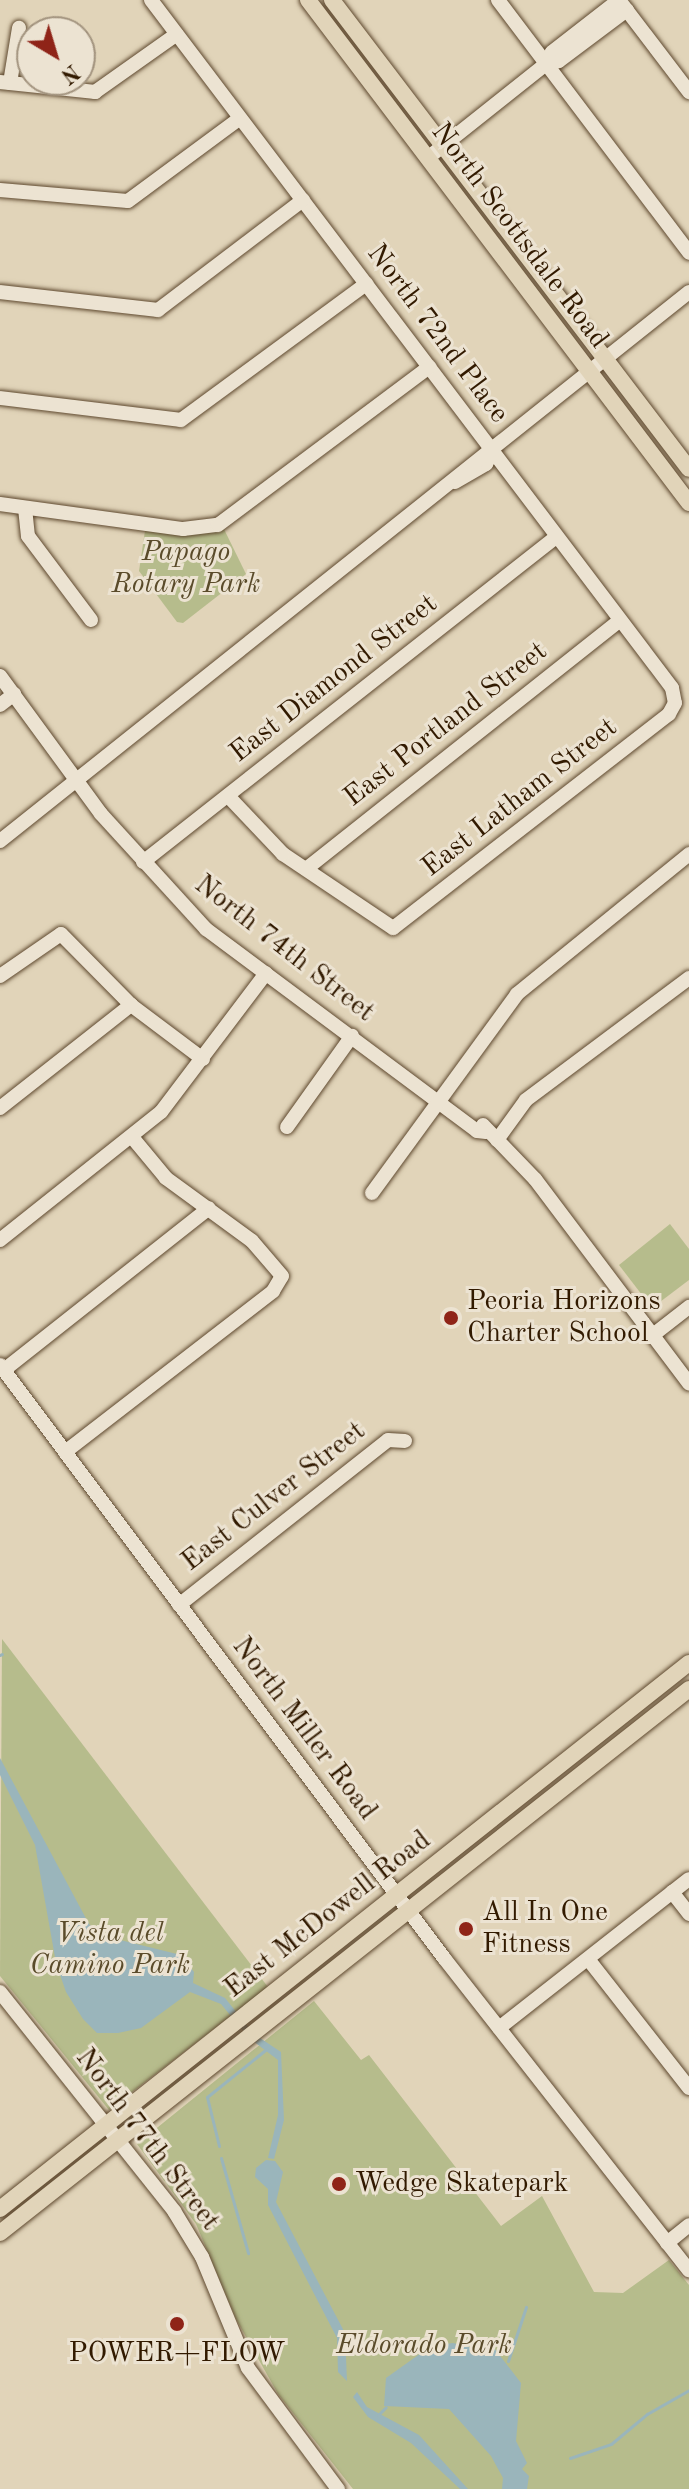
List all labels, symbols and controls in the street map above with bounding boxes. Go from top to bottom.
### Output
north arrow [16,16,96,96]
text: N [56,59,83,87]
street label: North Scottsdale Road [423,116,615,356]
street label: North 72nd Place [359,238,515,430]
park label: Papago Rotary Park [111,536,261,602]
street label: East Diamond Street [224,588,444,770]
street label: East Portland Street [338,635,554,815]
street label: East Latham Street [416,711,624,885]
street label: North 74th Street [187,868,381,1030]
place label: Peoria Horizons Charter School [467,1285,661,1351]
marker: Peoria Horizons Charter School [442,1309,460,1327]
street label: East Culver Street [175,1415,373,1579]
street label: North Miller Road [224,1631,384,1827]
street label: East McDowell Road [218,1824,438,2006]
place label: All In One Fitness [482,1896,608,1962]
park label: Vista del Camino Park [30,1917,190,1983]
marker: All In One Fitness [457,1920,475,1938]
street label: North 77th Street [68,2042,226,2238]
place label: Wedge Skatepark [355,2167,568,2201]
marker: Wedge Skatepark [330,2175,348,2193]
marker: POWER+FLOW [168,2315,186,2333]
park label: Eldorado Park [336,2329,512,2363]
place label: POWER+FLOW [69,2337,285,2371]

